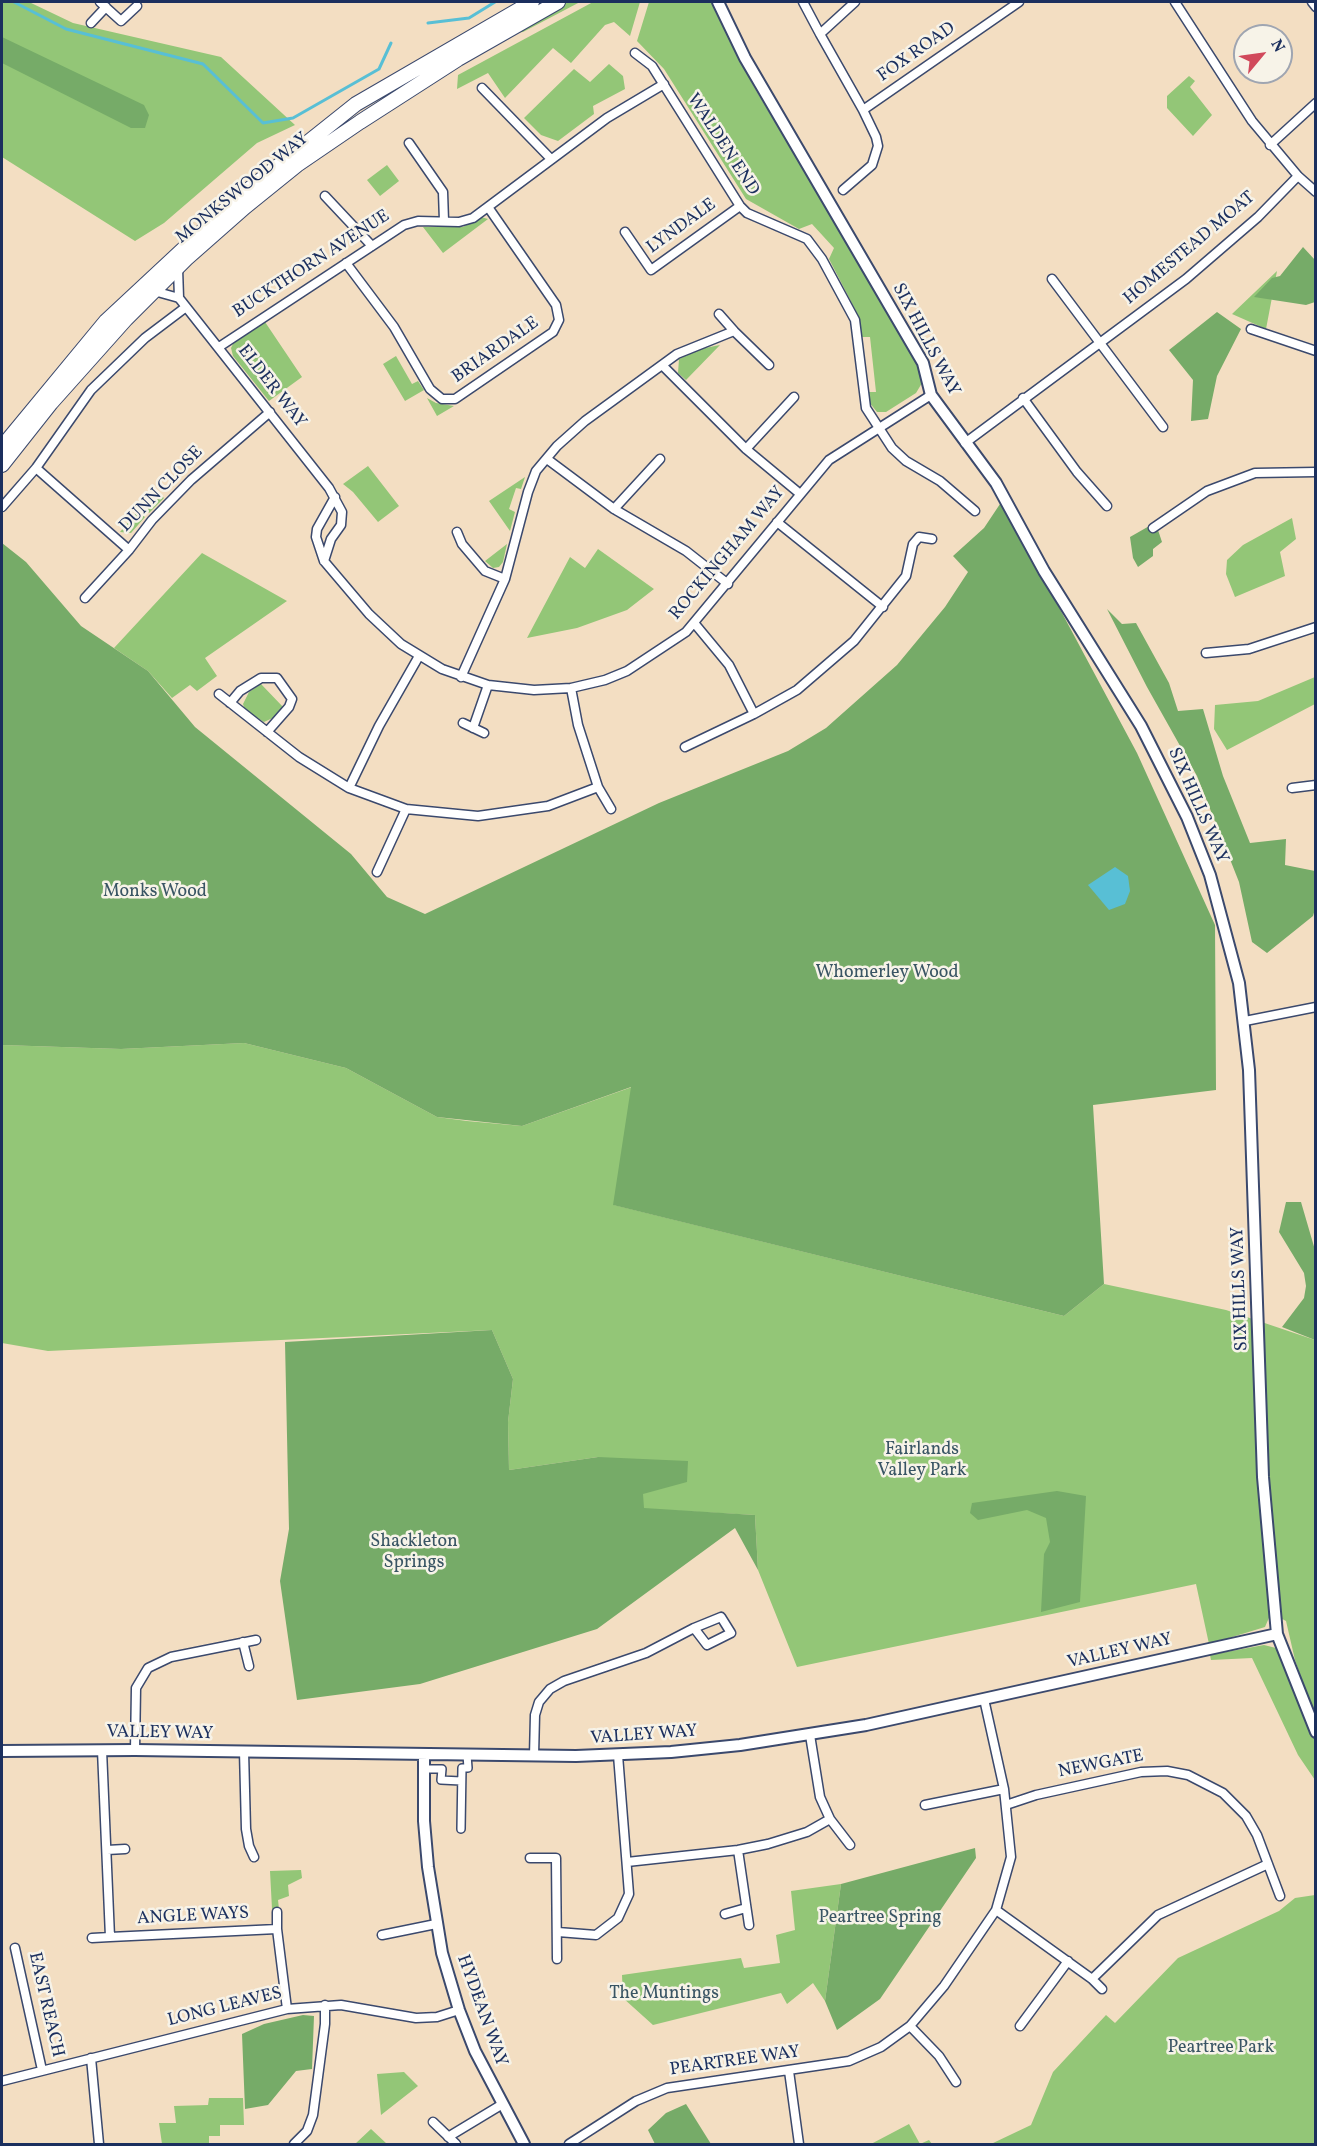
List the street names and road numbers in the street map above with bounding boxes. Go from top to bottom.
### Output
street label: FOX ROAD [874,18,960,88]
street label: WALDEN END [681,90,763,200]
street label: MONKSWOOD WAY [172,129,314,249]
street label: HOMESTEAD MOAT [1120,188,1260,310]
street label: LYNDALE [643,195,721,259]
street label: BUCKTHORN AVENUE [230,206,394,324]
street label: SIX HILLS WAY [886,280,964,400]
street label: BRIARDALE [448,313,544,389]
street label: ELDER WAY [232,341,310,433]
street label: DUNN CLOSE [116,442,208,538]
street label: ROCKINGHAM WAY [666,483,790,625]
street label: SIX HILLS WAY [1162,745,1232,867]
street label: SIX HILLS WAY [1228,1226,1254,1352]
street label: VALLEY WAY [1065,1629,1175,1675]
street label: VALLEY WAY [590,1721,698,1751]
street label: VALLEY WAY [106,1722,214,1746]
street label: NEWGATE [1057,1746,1145,1784]
street label: ANGLE WAYS [136,1903,250,1931]
street label: EAST REACH [22,1950,68,2060]
street label: HYDEAN WAY [451,1952,511,2070]
street label: LONG LEAVES [166,1983,284,2033]
street label: PEARTREE WAY [669,2042,801,2082]

